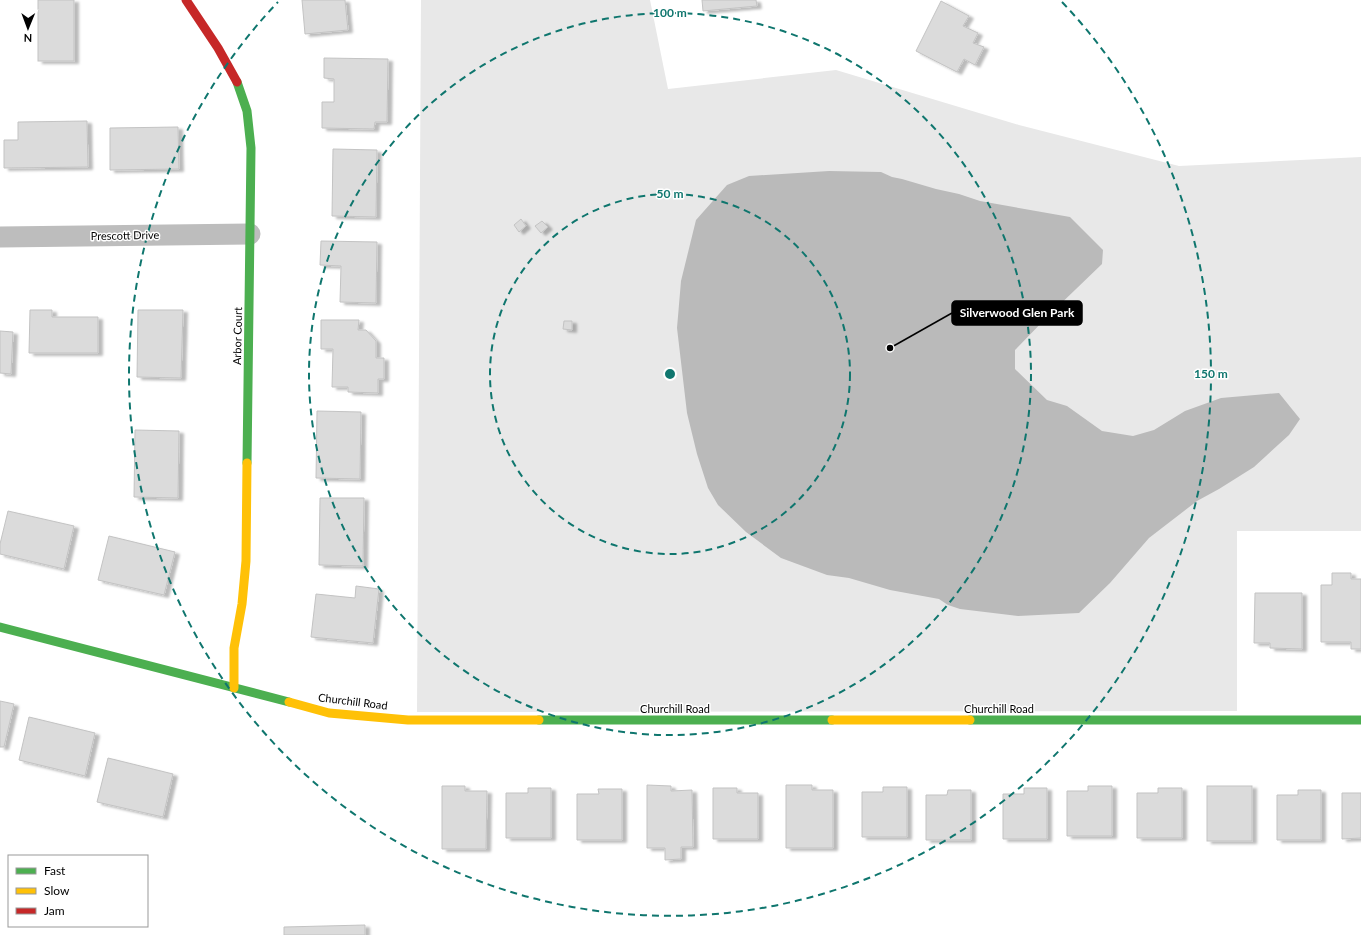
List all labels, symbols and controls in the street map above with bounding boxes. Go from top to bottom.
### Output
text: 100 m [653,5,687,20]
north arrow [8,8,48,48]
text: N [23,32,32,45]
text: 50 m [657,186,683,201]
street label: Prescott Drive [91,228,160,242]
callout: Silverwood Glen Park [952,301,1082,325]
text: Silverwood Glen Park [960,305,1075,320]
street label: Arbor Court [230,307,244,365]
text: 150 m [1194,366,1228,381]
centre of rings [663,367,677,381]
street label: Churchill Road [318,690,388,712]
street label: Churchill Road [640,702,710,715]
street label: Churchill Road [964,702,1034,715]
legend [8,855,148,927]
text: Fast [44,863,66,878]
text: Slow [44,883,70,898]
text: Jam [44,903,65,918]

